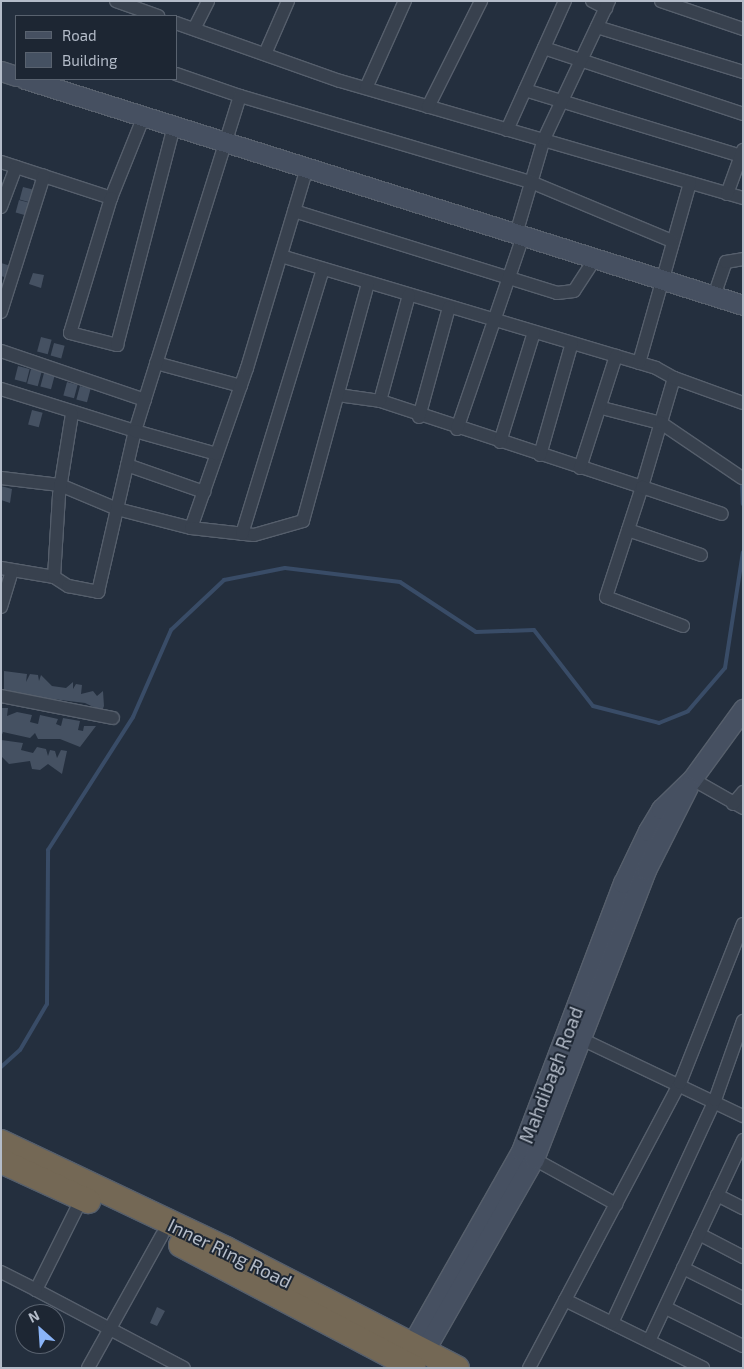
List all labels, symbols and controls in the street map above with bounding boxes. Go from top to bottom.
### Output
legend [15,15,178,80]
text: Road [62,26,97,44]
text: Building [62,51,117,69]
street label: Mahdibagh Road [514,1003,588,1147]
street label: Inner Ring Road [164,1213,296,1293]
north arrow [15,1304,65,1354]
text: N [25,1306,42,1326]

